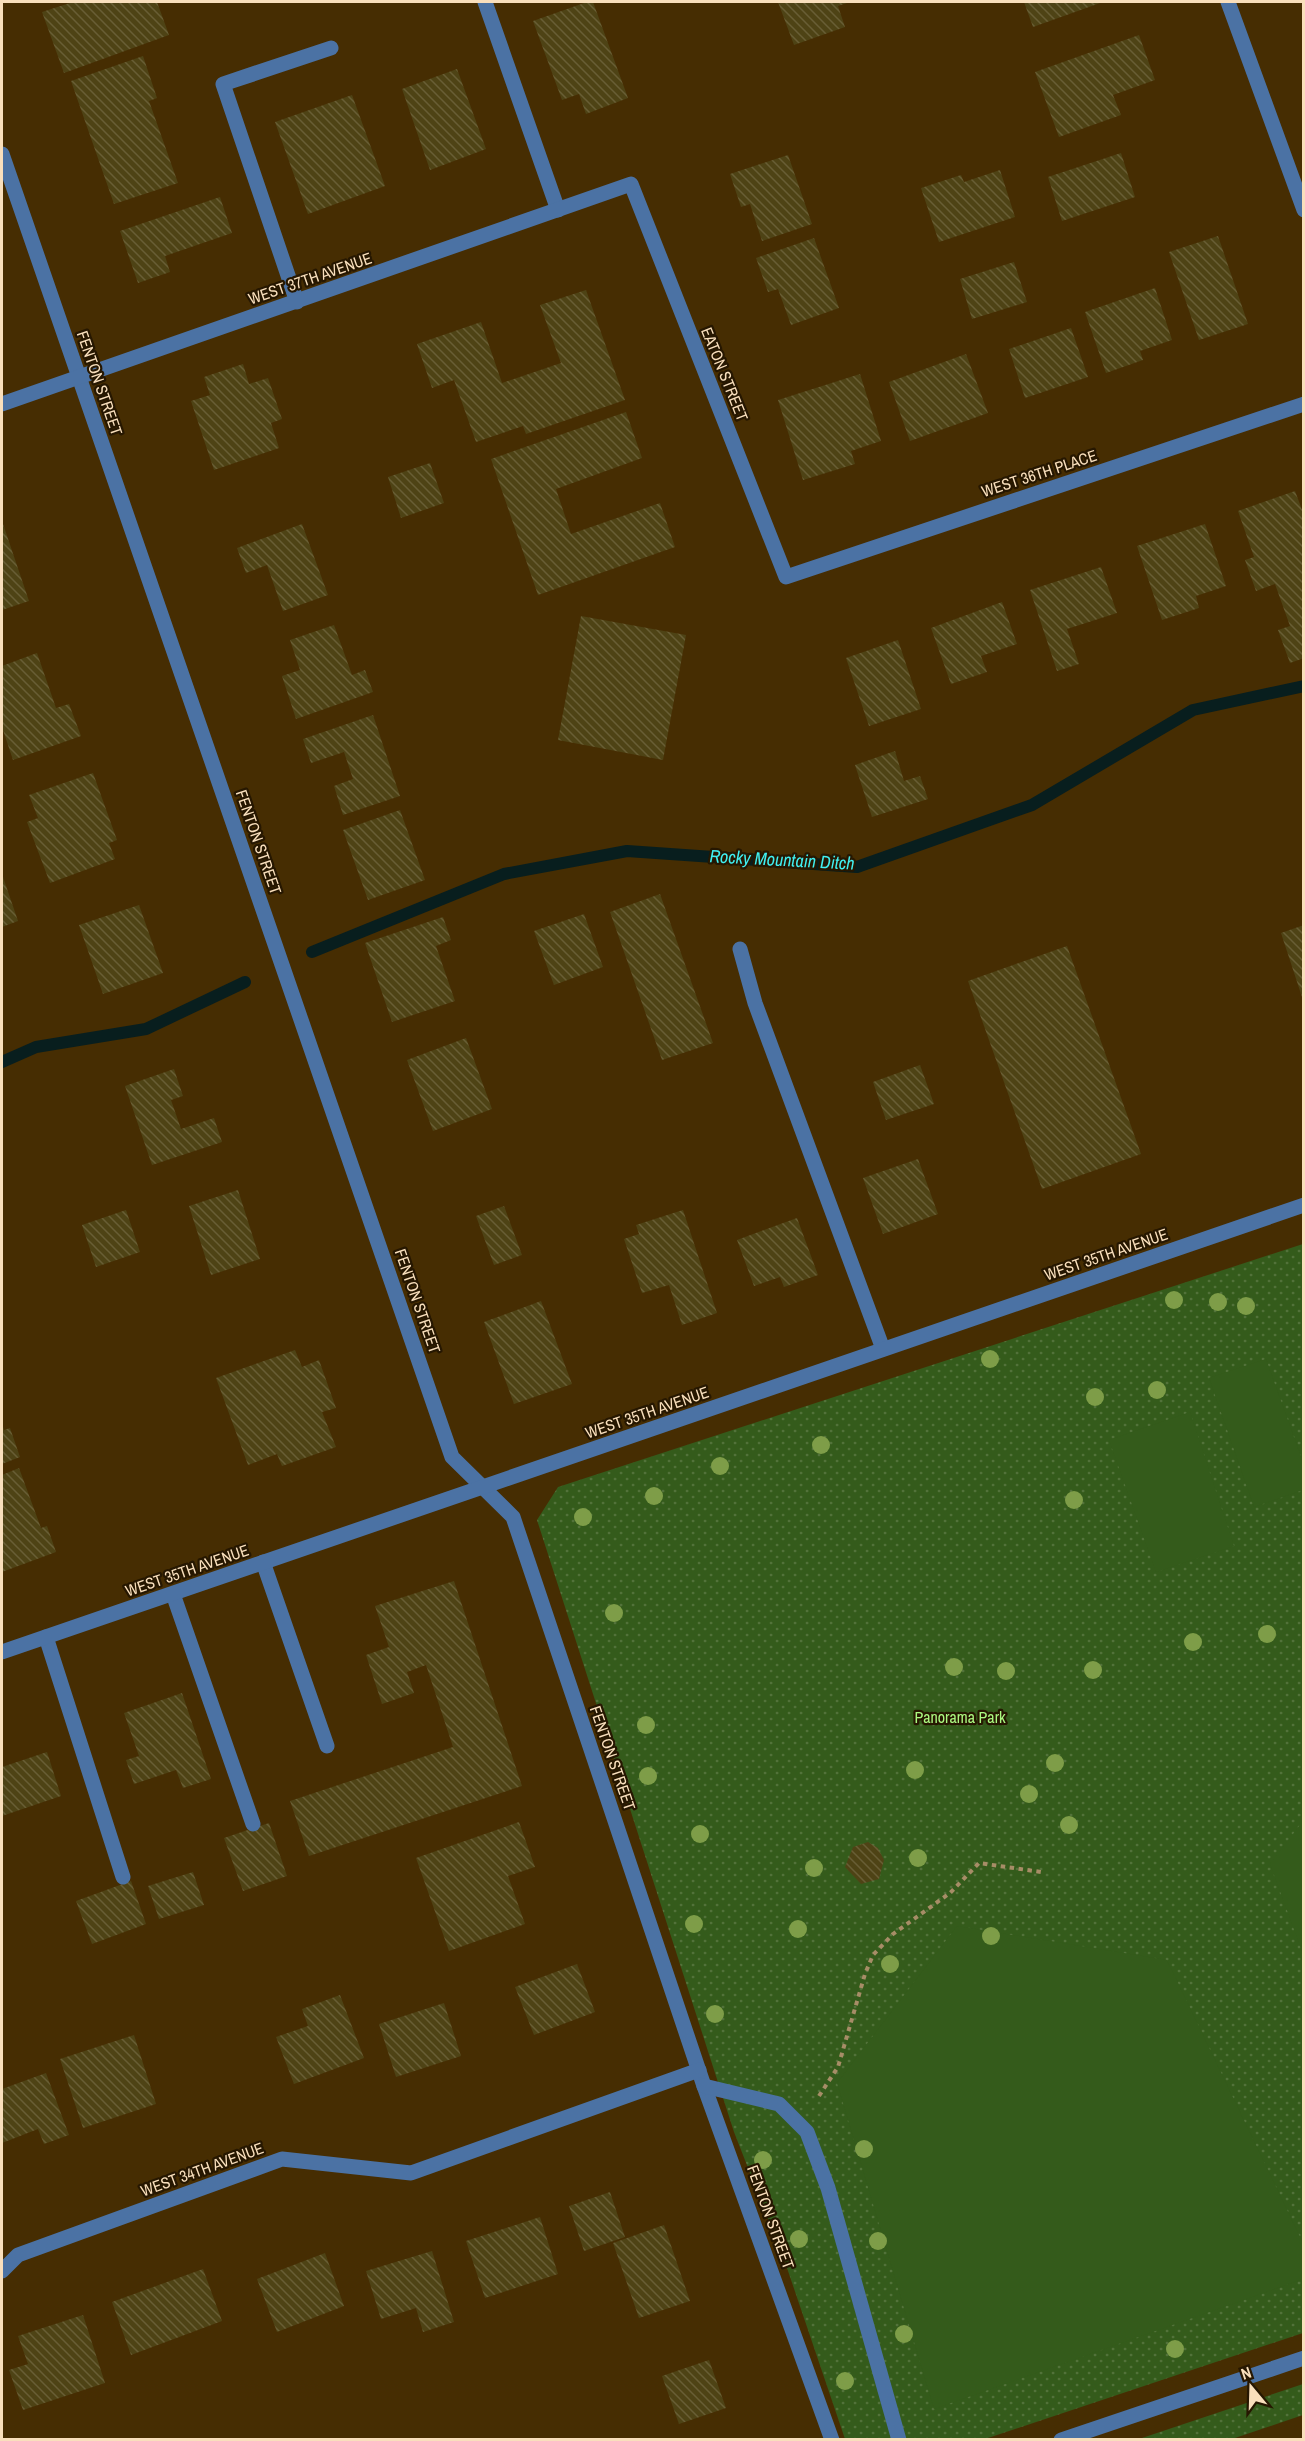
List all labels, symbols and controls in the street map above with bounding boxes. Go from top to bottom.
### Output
street label: WEST 37TH AVENUE [245,247,375,309]
street label: EATON STREET [696,324,754,424]
street label: FENTON STREET [72,328,128,438]
street label: WEST 36TH PLACE [978,444,1100,502]
street label: FENTON STREET [231,787,287,897]
water label: Rocky Mountain Ditch [709,843,855,876]
street label: WEST 35TH AVENUE [1041,1223,1171,1285]
street label: FENTON STREET [390,1246,446,1356]
street label: WEST 35TH AVENUE [582,1381,712,1443]
street label: WEST 35TH AVENUE [122,1539,252,1601]
street label: FENTON STREET [585,1703,641,1813]
park label: Panorama Park [914,1706,1006,1728]
street label: WEST 34TH AVENUE [137,2137,267,2201]
street label: FENTON STREET [742,2162,800,2272]
north arrow [1221,2357,1281,2417]
text: N [1238,2361,1254,2385]

